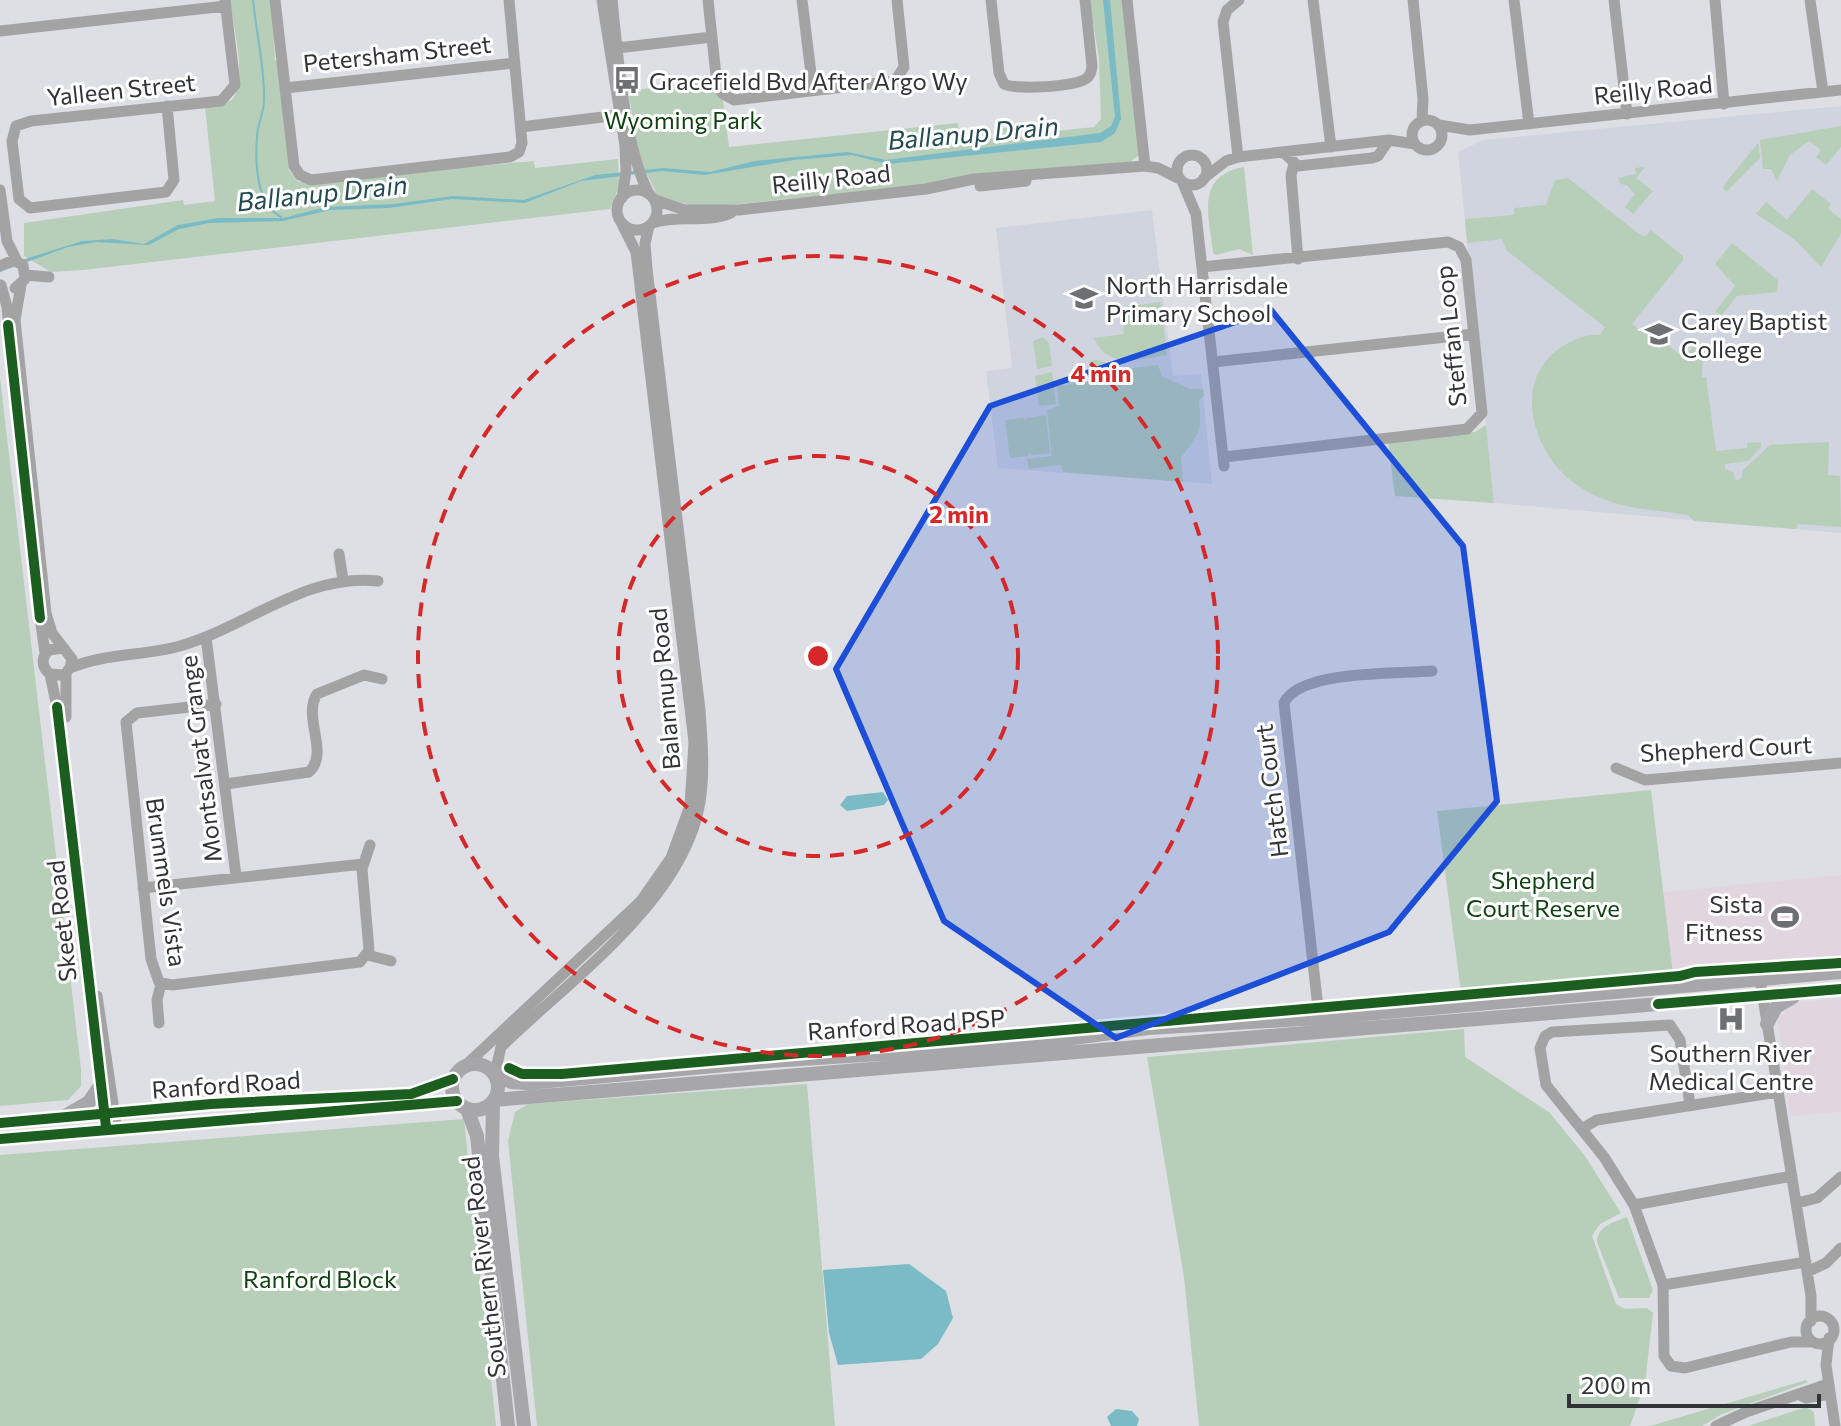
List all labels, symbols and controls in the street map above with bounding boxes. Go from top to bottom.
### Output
street label: Petersham Street [301,29,493,77]
bus stop icon: Gracefield Bvd After Argo Wy [612,65,642,95]
place label: Gracefield Bvd After Argo Wy [649,66,968,95]
street label: Yalleen Street [45,67,197,111]
street label: Reilly Road [1592,68,1714,110]
park label: Wyoming Park [604,105,762,134]
water label: Ballanup Drain [886,109,1060,155]
street label: Reilly Road [770,157,892,199]
water label: Ballanup Drain [235,168,409,216]
street label: Steffan Loop [1428,264,1472,408]
place label: North Harrisdale Primary School [1106,270,1288,327]
school or university icon: North Harrisdale Primary School [1069,283,1099,313]
place label: Carey Baptist College [1681,306,1827,363]
school or university icon: Carey Baptist College [1644,319,1674,349]
text: 4 min [1071,358,1131,387]
text: 2 min [929,499,989,528]
street label: Balannup Road [642,607,686,771]
centre of rings [804,642,832,670]
street label: Montsalvat Grange [173,654,227,864]
street label: Hatch Court [1248,723,1294,859]
street label: Shepherd Court [1639,729,1813,767]
street label: Brummels Vista [141,796,193,968]
street label: Skeet Road [40,859,82,983]
park label: Shepherd Court Reserve [1466,865,1620,922]
place label: Sista Fitness [1685,889,1763,946]
sports icon: Sista Fitness [1770,902,1800,932]
street label: Ranford Road PSP [806,1003,1006,1045]
hospital icon: Southern River Medical Centre [1716,1004,1746,1034]
place label: Southern River Medical Centre [1648,1038,1814,1095]
street label: Ranford Road [151,1064,301,1104]
street label: Southern River Road [455,1155,511,1379]
park label: Ranford Block [243,1264,397,1293]
scale bar [1569,1358,1819,1408]
text: 200 m [1581,1370,1651,1399]

